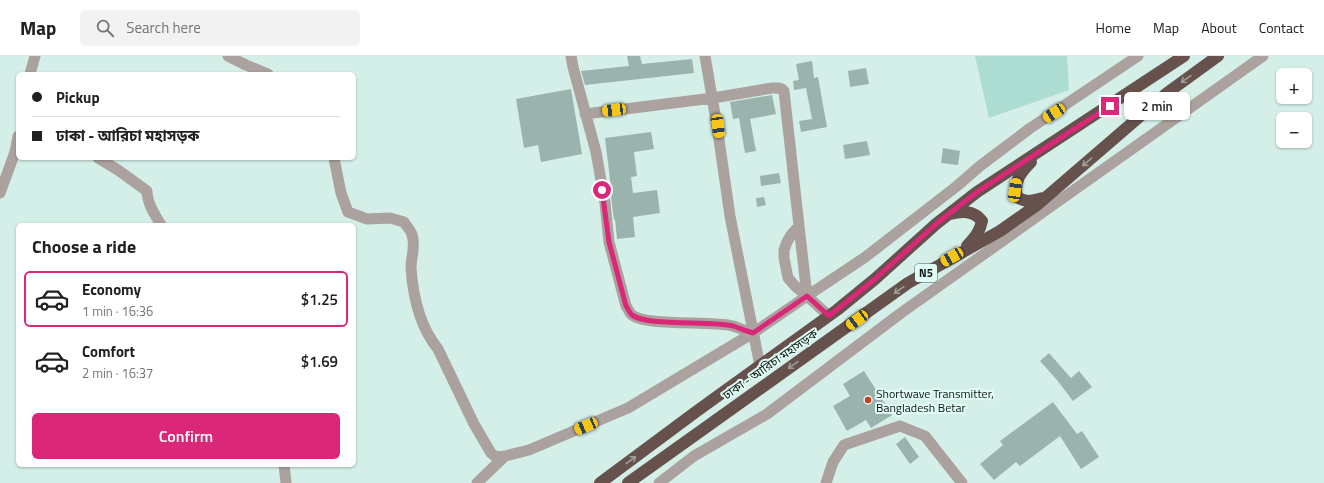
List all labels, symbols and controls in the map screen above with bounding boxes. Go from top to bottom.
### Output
search box [80,10,360,46]
text: Map [20,13,56,42]
text: Search here [126,16,201,39]
icon: search [94,17,116,39]
text: Home [1096,17,1131,38]
text: Map [1153,17,1179,38]
text: About [1201,17,1237,38]
text: Contact [1259,17,1304,38]
map controls [1276,68,1312,148]
button: + [1276,68,1312,104]
one-way arrow [1181,75,1192,83]
text: Pickup [56,86,100,109]
callout: 2 min [1124,92,1190,120]
text: 2 min [1141,96,1173,116]
route end [1101,97,1119,115]
car [1041,101,1067,125]
car [601,103,627,117]
button: − [1276,112,1312,148]
car [710,113,726,139]
text: ঢাকা - আরিচা মহাসড়ক [56,124,199,147]
one-way arrow [1081,157,1092,166]
car [1007,177,1023,203]
route start [593,181,611,199]
text: Choose a ride [32,233,136,260]
car [939,246,965,268]
road number: N5 [915,264,937,282]
text: Economy [82,278,141,301]
icon: car [34,281,70,317]
one-way arrow [894,286,905,294]
text: $1.25 [301,288,338,311]
text: 1 min · 16:36 [82,301,153,321]
car [844,308,870,332]
street label: ঢাকা - আরিচা মহাসড়ক [718,324,822,405]
text: Comfort [82,340,135,363]
icon: car [34,343,70,379]
text: $1.69 [301,350,338,373]
one-way arrow [788,361,799,369]
text: 2 min · 16:37 [82,363,153,383]
place label: Shortwave Transmitter, Bangladesh Betar [876,384,994,417]
marker: Shortwave Transmitter, Bangladesh Betar [863,395,873,405]
button: Confirm [32,413,340,459]
car [573,416,599,436]
one-way arrow [626,455,637,464]

